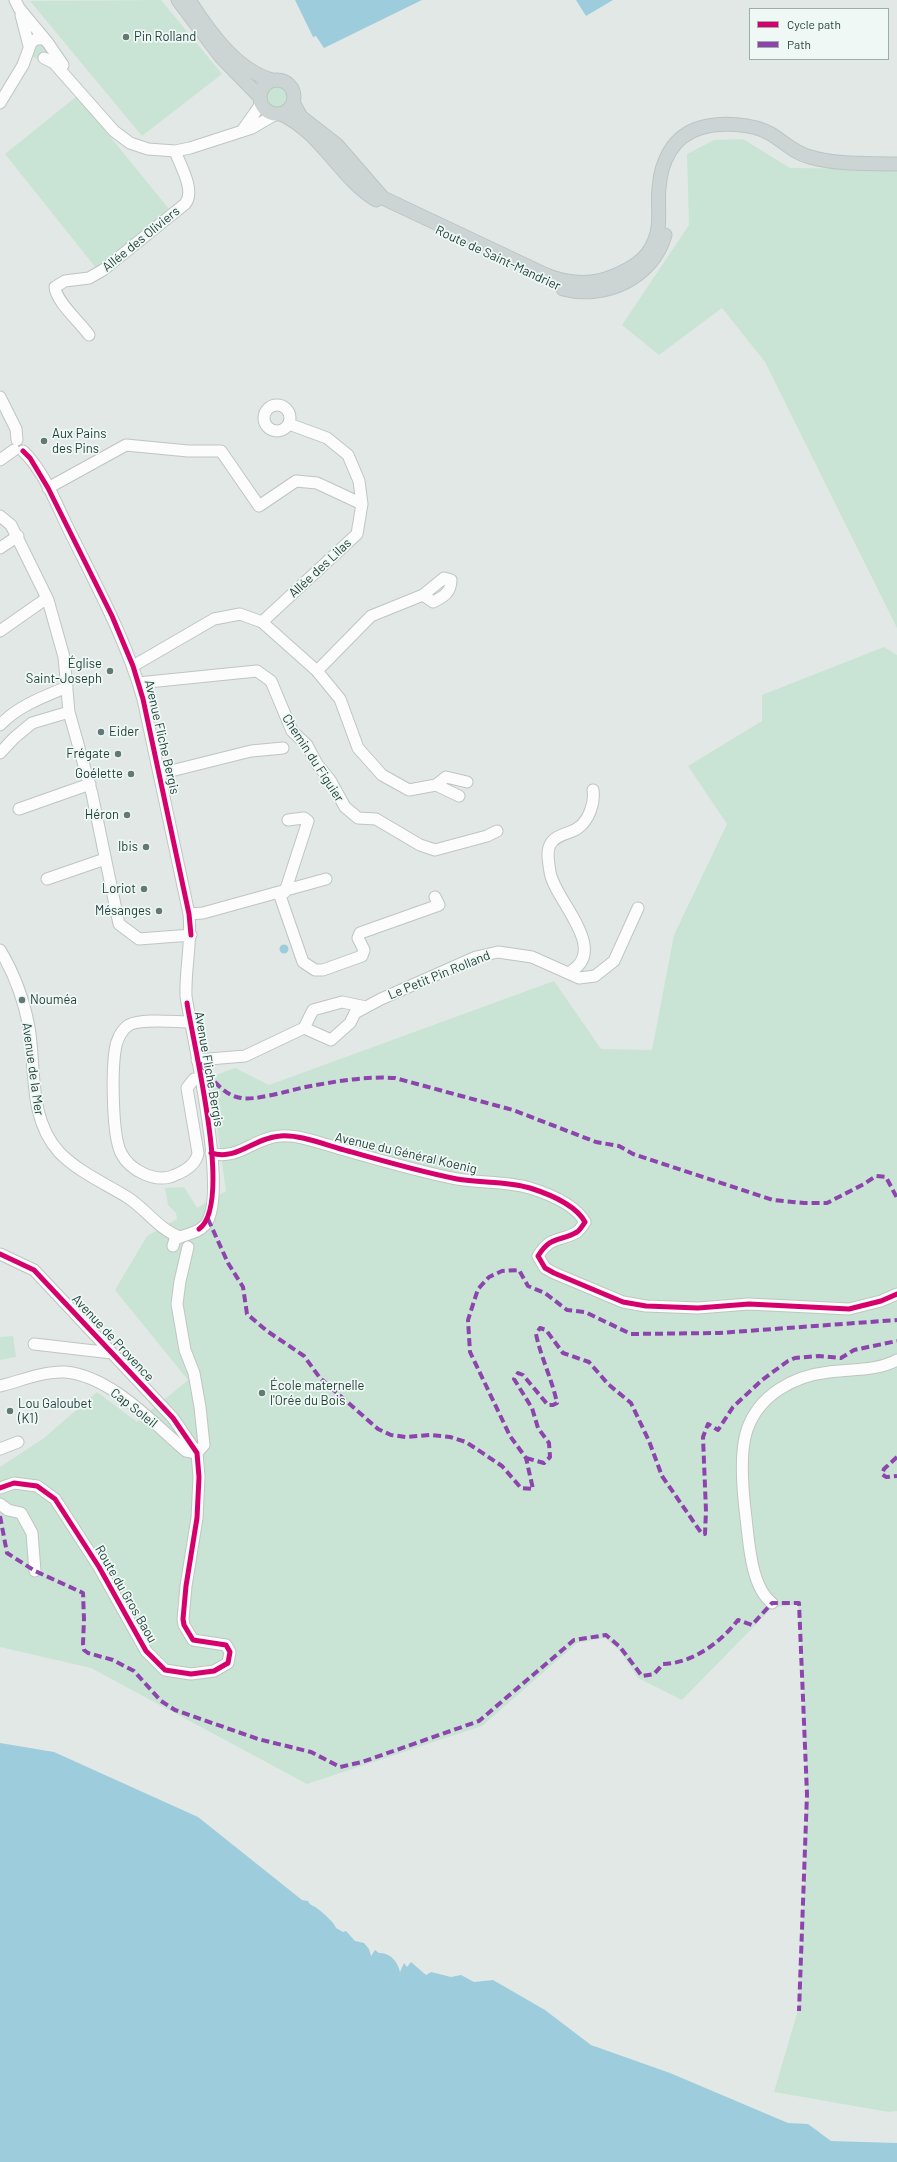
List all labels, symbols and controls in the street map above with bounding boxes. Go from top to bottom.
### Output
legend [749,8,889,60]
text: Cycle path [787,17,841,31]
place label: Pin Rolland [134,29,196,45]
marker: Pin Rolland [121,32,131,42]
text: Path [787,37,811,51]
street label: Allée des Oliviers [99,203,183,275]
street label: Route de Saint-Mandrier [433,222,563,294]
place label: Aux Pains des Pins [52,426,107,457]
marker: Aux Pains des Pins [39,436,49,446]
street label: Allée des Lilas [286,535,354,601]
place label: Église Saint-Joseph [26,656,102,687]
marker: Église Saint-Joseph [105,666,115,676]
street label: Avenue Fliche Bergis [141,678,183,796]
street label: Chemin du Figuier [279,711,347,805]
place label: Eider [109,724,139,740]
marker: Eider [96,727,106,737]
place label: Frégate [66,746,110,762]
marker: Frégate [113,749,123,759]
place label: Goélette [75,766,123,782]
marker: Goélette [126,769,136,779]
place label: Héron [85,807,119,823]
marker: Héron [122,810,132,820]
place label: Ibis [118,839,138,855]
marker: Ibis [141,842,151,852]
place label: Loriot [102,881,136,897]
marker: Loriot [139,884,149,894]
place label: Mésanges [95,903,151,919]
marker: Mésanges [154,906,164,916]
street label: Le Petit Pin Rolland [386,947,492,1003]
place label: Nouméa [30,992,77,1008]
marker: Nouméa [17,995,27,1005]
street label: Avenue Fliche Bergis [191,1010,227,1128]
street label: Avenue de la Mer [19,1022,47,1116]
street label: Avenue du Général Koenig [333,1129,479,1177]
street label: Avenue de Provence [69,1291,157,1385]
place label: École maternelle l'Orée du Bois [270,1378,364,1409]
street label: Cap Soleil [107,1385,161,1431]
marker: École maternelle l'Orée du Bois [257,1388,267,1398]
place label: Lou Galoubet (K1) [18,1396,92,1427]
marker: Lou Galoubet (K1) [5,1406,15,1416]
street label: Route du Gros Baou [92,1542,160,1646]

